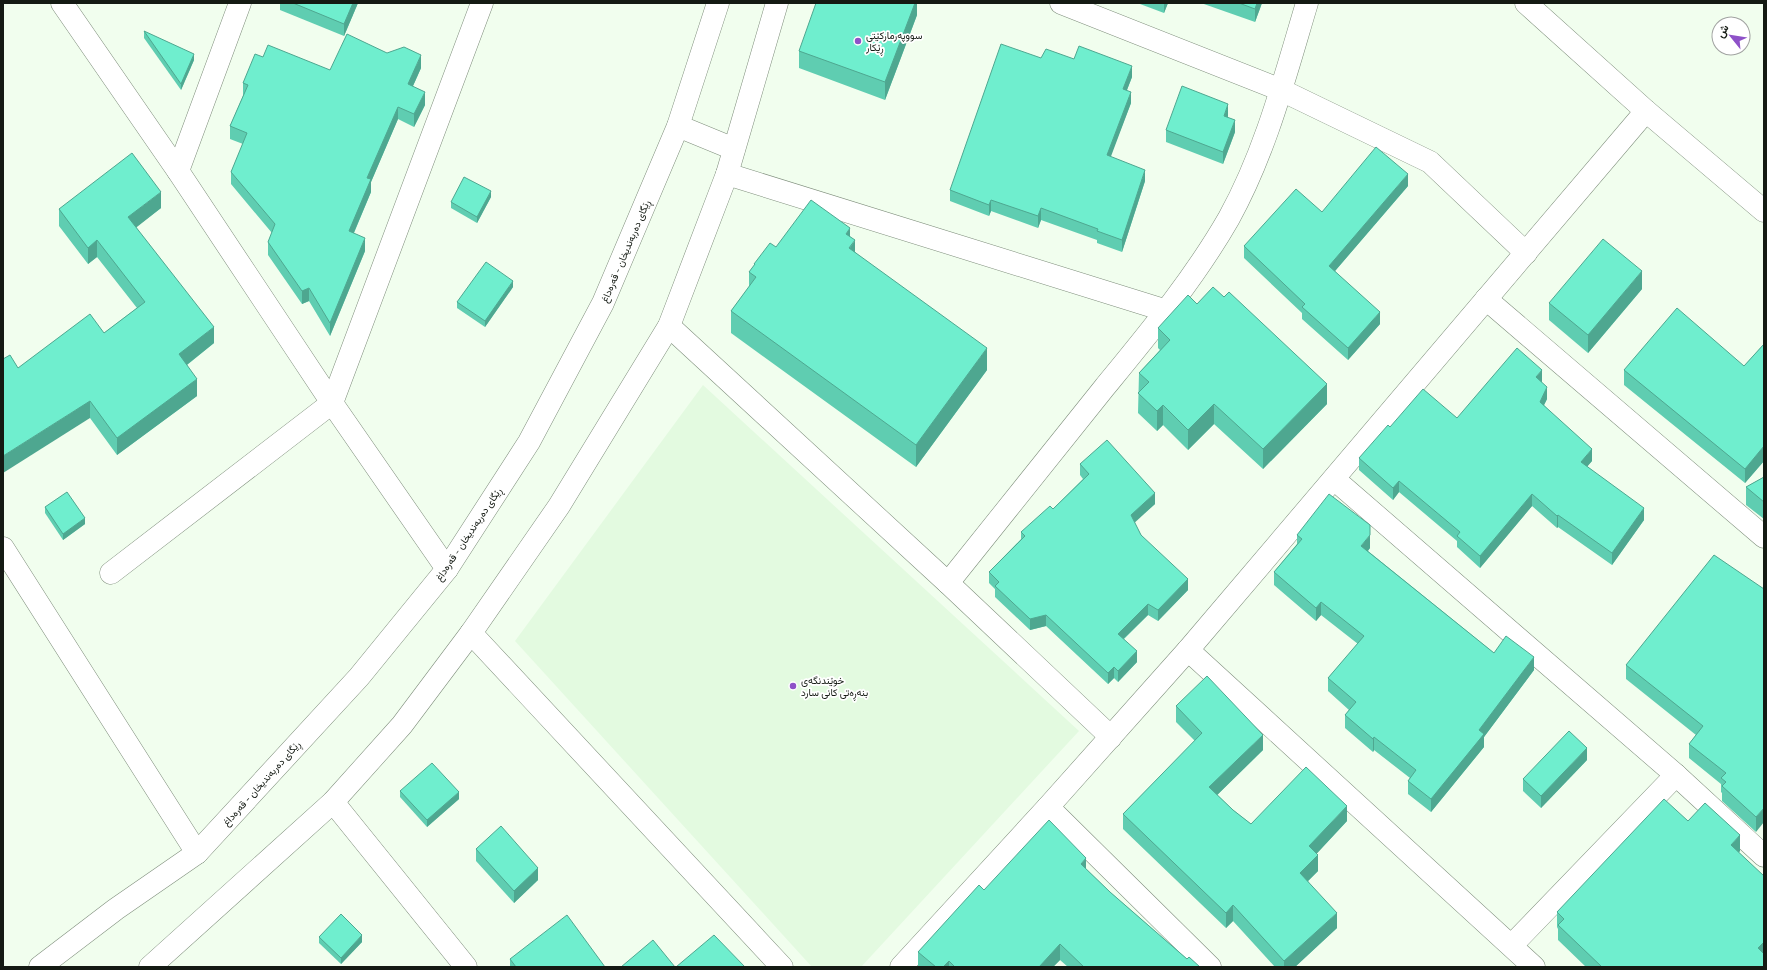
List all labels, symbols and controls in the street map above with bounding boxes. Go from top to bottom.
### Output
north arrow [1711,16,1751,56]
text: ش [1712,21,1733,41]
place label: سووپەرمارکێتی ڕێکار [865,28,922,56]
marker: سووپەرمارکێتی ڕێکار [853,36,863,46]
street label: ڕێگای دەربەندیخان - قەرەداغ [597,197,655,305]
street label: ڕێگای دەربەندیخان - قەرەداغ [431,484,506,585]
place label: خوێندنگەی بنەڕەتی کانی سارد [801,673,868,701]
marker: خوێندنگەی بنەڕەتی کانی سارد [788,681,798,691]
street label: ڕێگای دەربەندیخان - قەرەداغ [219,737,305,830]

